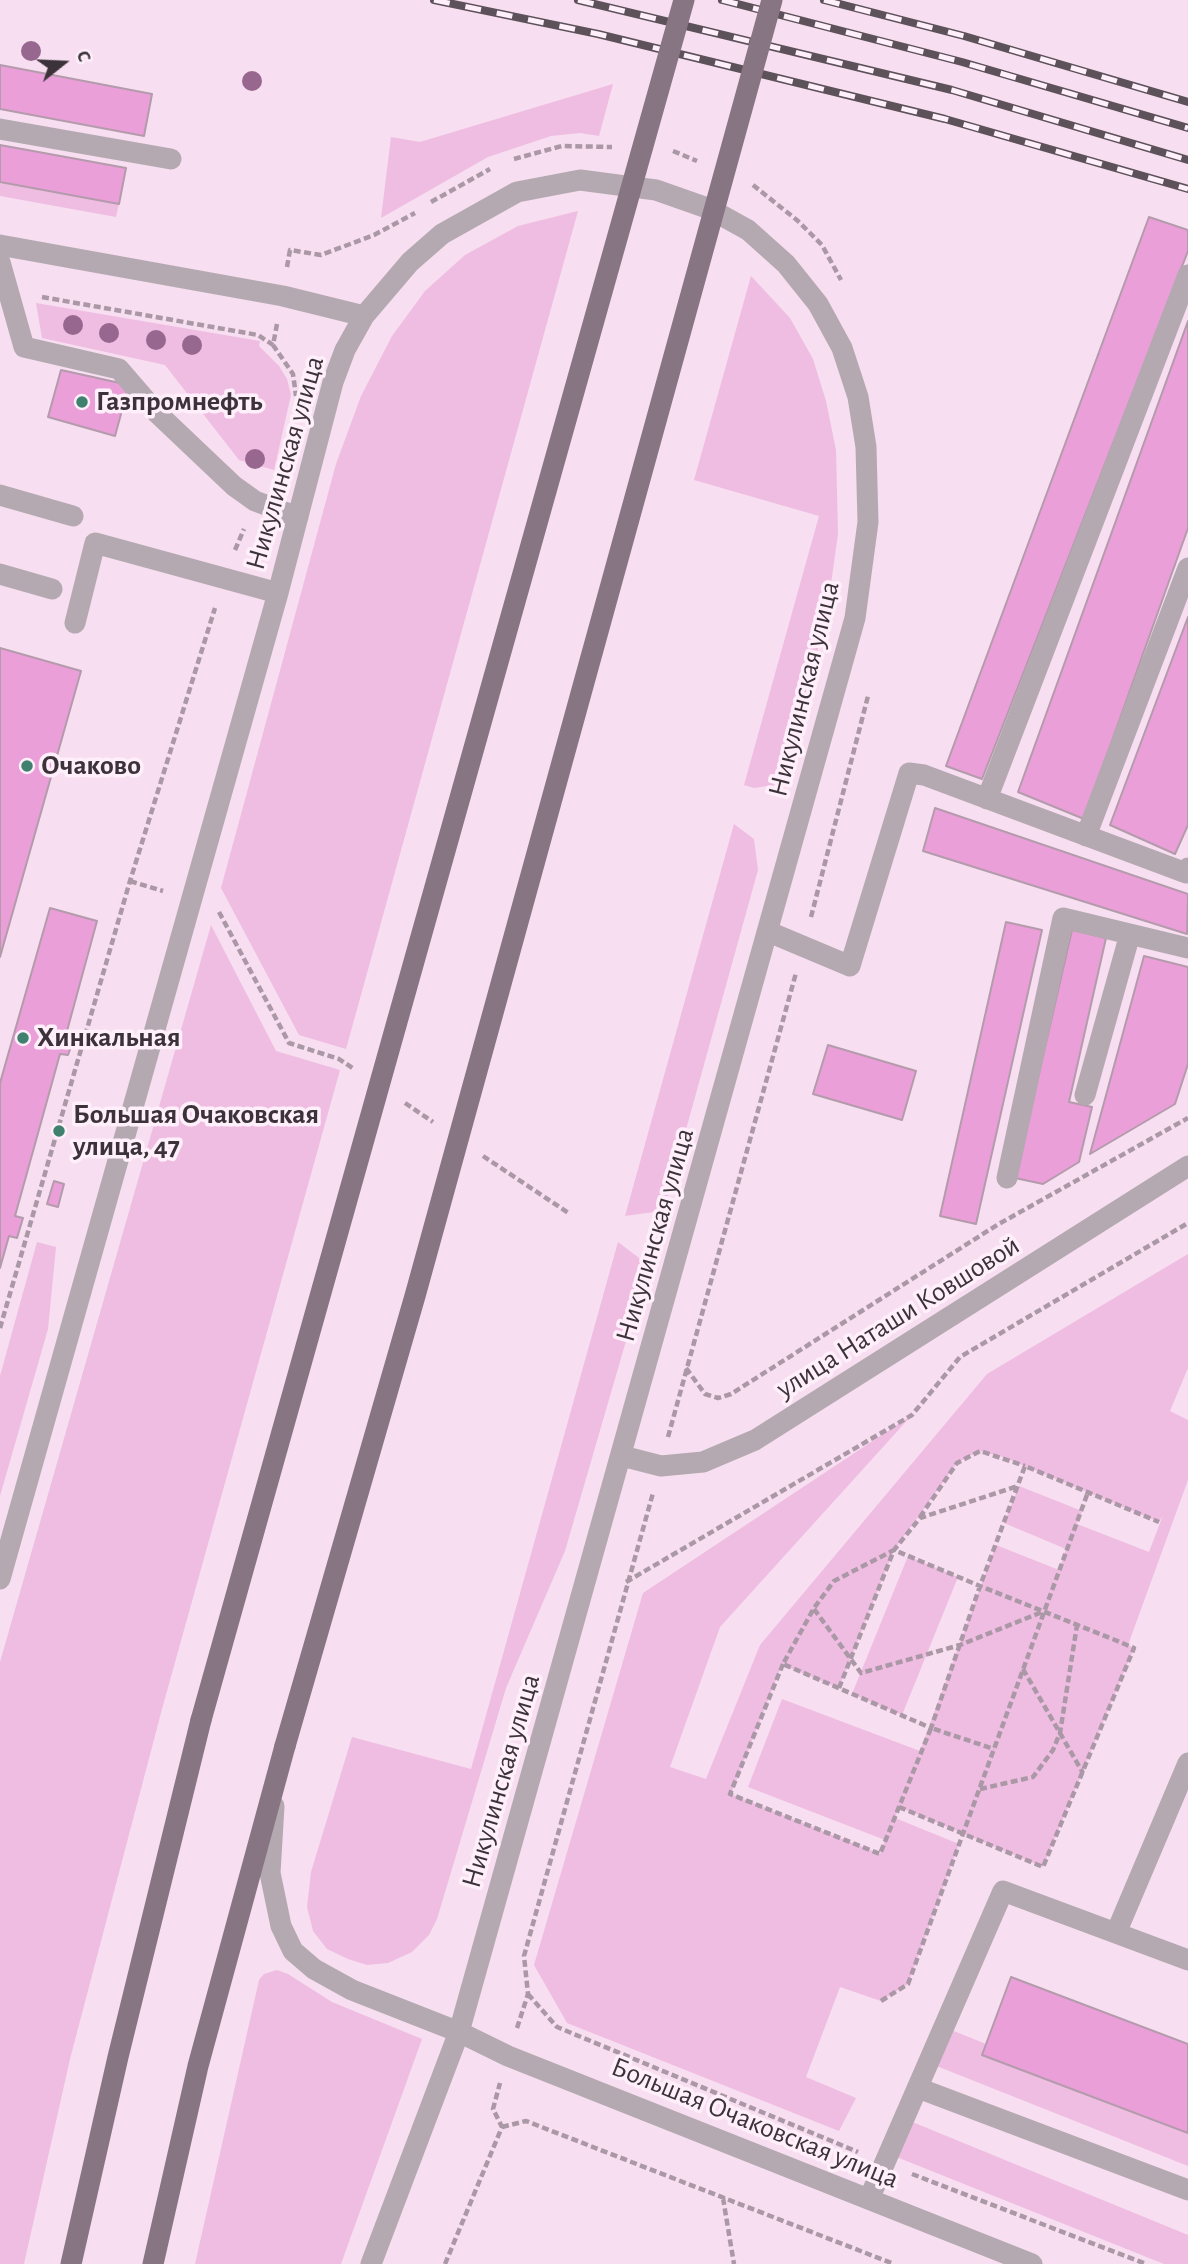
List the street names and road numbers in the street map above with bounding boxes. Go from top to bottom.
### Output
street label: Никулинская улица [238,352,332,574]
street label: Никулинская улица [761,578,847,800]
street label: Никулинская улица [608,1124,702,1346]
street label: улица Наташи Ковшовой [770,1228,1026,1406]
street label: Никулинская улица [454,1670,548,1892]
street label: Большая Очаковская улица [606,2050,904,2196]

